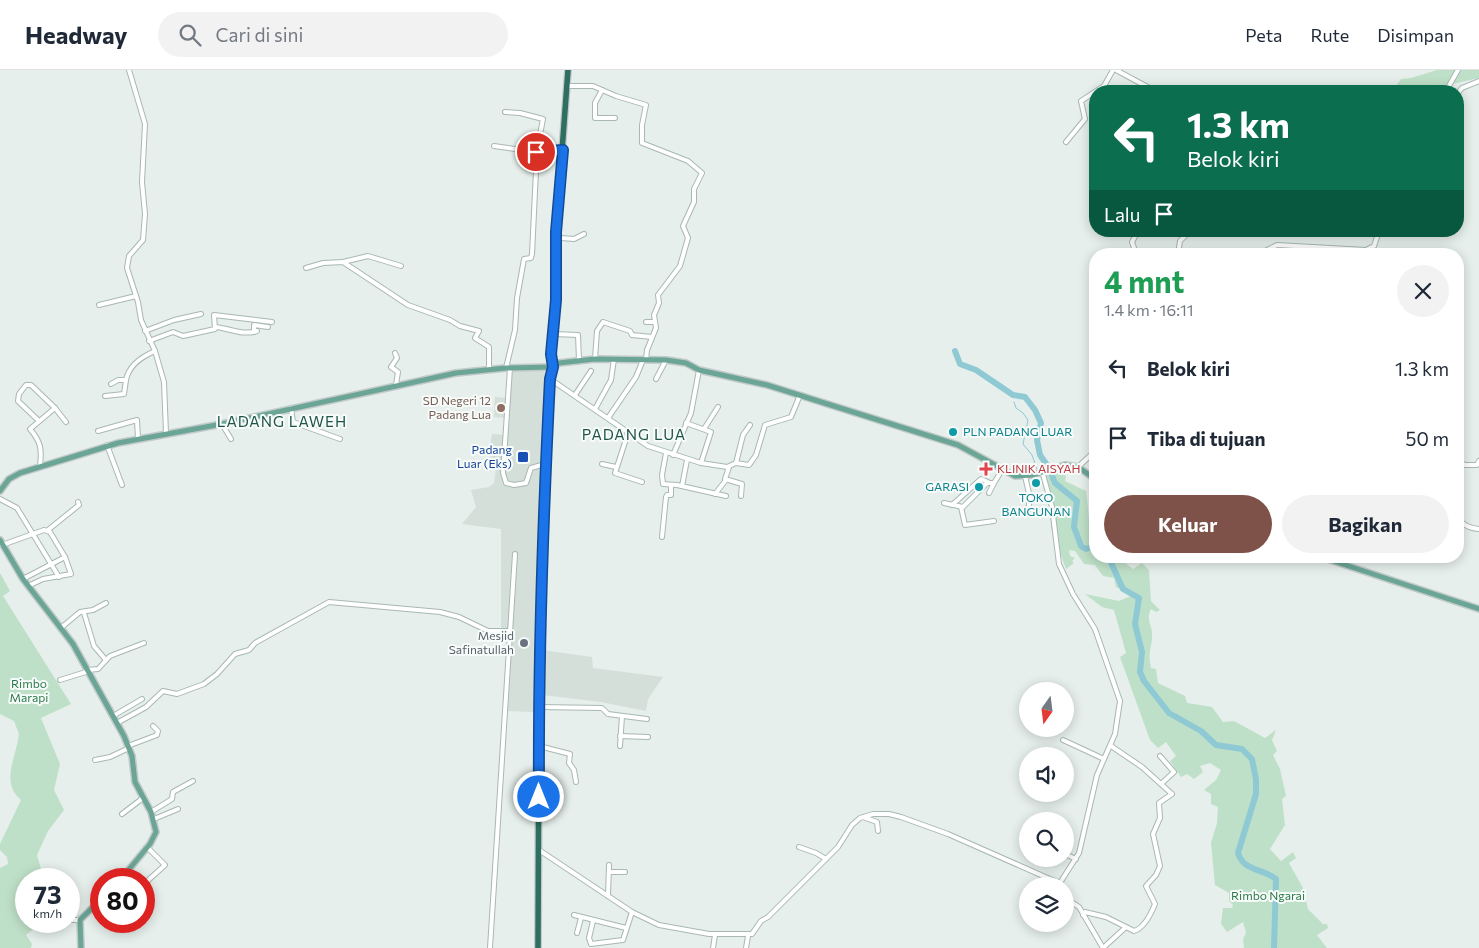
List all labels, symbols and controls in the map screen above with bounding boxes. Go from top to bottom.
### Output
search box [158,12,508,57]
text: Headway [25,20,128,49]
icon: search [176,21,204,49]
text: Cari di sini [216,23,303,46]
text: Peta [1245,24,1282,46]
text: Rute [1310,24,1349,46]
text: Disimpan [1377,24,1454,46]
text: 1.3 km [1187,102,1290,145]
icon: left [1104,105,1169,170]
pin [515,131,557,173]
icon: arrive [522,138,550,166]
text: Belok kiri [1187,145,1280,172]
icon: arrive [1150,200,1178,228]
text: Lalu [1104,203,1140,226]
text: 4 mnt [1104,262,1184,299]
button: close [1397,265,1449,317]
text: 1.4 km · 16:11 [1104,300,1194,319]
icon: left [1104,354,1132,382]
text: Belok kiri [1147,357,1230,380]
text: 1.3 km [1395,357,1449,380]
place label: SD Negeri 12 Padang Lua [423,393,491,421]
marker: SD Negeri 12 Padang Lua [495,402,507,414]
district label: LADANG LAWEH [217,412,347,430]
place label: PLN PADANG LUAR [963,424,1072,438]
icon: arrive [1104,424,1132,452]
district label: PADANG LUA [582,425,686,443]
marker: PLN PADANG LUAR [947,426,959,438]
text: Tiba di tujuan [1147,427,1265,450]
text: 50 m [1405,427,1449,450]
place label: Padang Luar (Eks) [457,442,512,470]
marker: Padang Luar (Eks) [516,450,530,464]
place label: KLINIK AISYAH [997,461,1080,475]
marker: KLINIK AISYAH [979,462,993,476]
marker: TOKO BANGUNAN [1030,477,1042,489]
place label: GARASI [925,479,969,493]
marker: GARASI [973,481,985,493]
place label: TOKO BANGUNAN [1002,490,1070,518]
button: Keluar [1104,495,1272,553]
button: Bagikan [1282,495,1449,553]
place label: Mesjid Safinatullah [449,628,514,656]
marker: Mesjid Safinatullah [518,637,530,649]
park label: Rimbo Marapi [10,676,48,704]
north arrow [1019,682,1074,738]
map controls [1019,682,1074,932]
button: sound [1019,747,1074,802]
position arrow [512,770,564,822]
button: search [1019,812,1074,867]
speed limit sign: 80 [90,868,155,933]
button: layers [1019,877,1074,932]
text: 73 [33,879,62,909]
park label: Rimbo Ngarai [1231,888,1305,902]
text: km/h [33,906,62,920]

